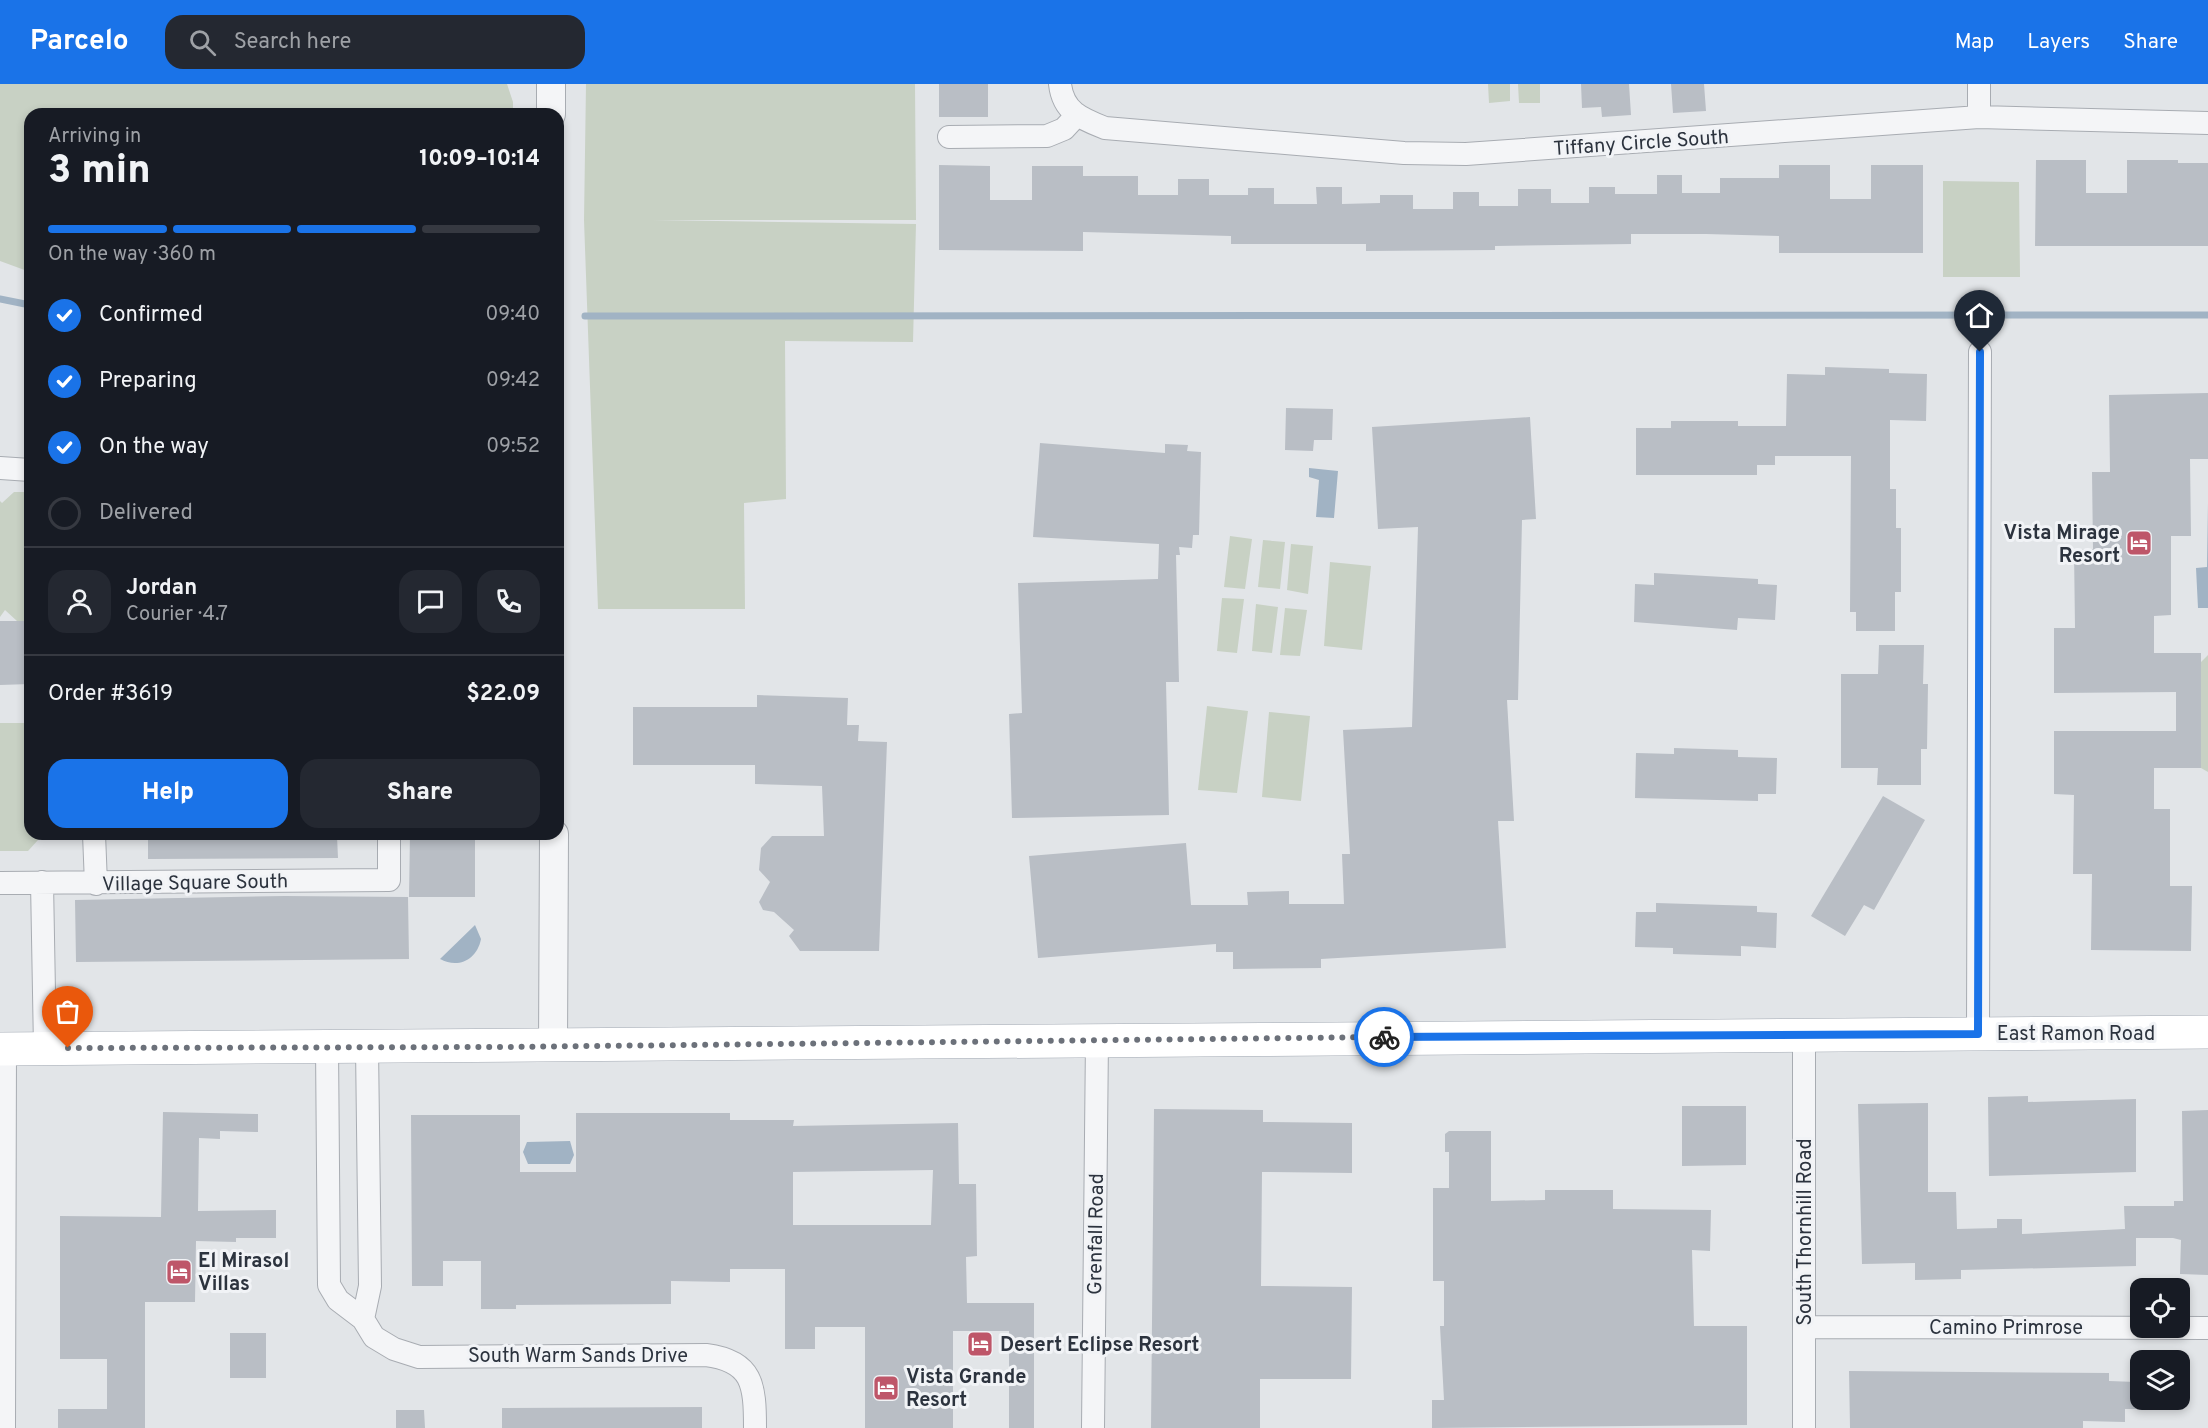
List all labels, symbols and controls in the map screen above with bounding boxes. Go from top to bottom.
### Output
search box [165,15,585,69]
text: Parcelo [30,24,129,60]
icon: search [186,26,219,59]
text: Search here [234,29,351,56]
text: Map [1955,29,1994,56]
text: Layers [2027,29,2090,56]
text: Share [2123,29,2178,56]
text: Arriving in [48,124,141,150]
street label: Tiffany Circle South [1552,125,1730,163]
text: 10:09–10:14 [419,146,540,173]
text: 3 min [48,148,151,197]
text: On the way · 360 m [48,242,216,268]
pin [1954,290,2005,352]
icon: check [48,299,81,332]
icon: home [1963,299,1996,332]
text: Confirmed [99,302,203,329]
text: 09:40 [485,302,540,328]
icon: check [48,365,81,398]
text: Preparing [99,368,197,395]
text: 09:42 [486,368,540,394]
icon: check [48,431,81,464]
text: On the way [99,434,209,461]
text: 09:52 [486,434,540,460]
text: Delivered [99,500,193,527]
place label: Vista Mirage Resort [2004,521,2120,570]
hotel icon: Vista Mirage Resort [2124,528,2154,558]
button: person [48,570,111,633]
button: chat [399,570,462,633]
button: phone [477,570,540,633]
text: Jordan [126,575,197,602]
text: Courier · 4.7 [126,602,228,628]
text: Order #3619 [48,681,173,708]
text: $22.09 [466,681,540,708]
button: Help [48,759,288,828]
button: Share [300,759,540,828]
street label: Village Square South [102,869,288,899]
pin [42,986,93,1048]
icon: bag [51,995,84,1028]
courier [1354,1007,1414,1067]
icon: bike [1368,1021,1401,1054]
street label: East Ramon Road [1997,1022,2155,1048]
street label: South Thornhill Road [1793,1138,1819,1326]
street label: Grenfall Road [1083,1173,1111,1295]
place label: El Mirasol Villas [198,1249,289,1298]
hotel icon: El Mirasol Villas [164,1257,194,1287]
map controls [2130,1278,2190,1410]
button: locate [2130,1278,2190,1338]
street label: Camino Primrose [1929,1316,2083,1342]
hotel icon: Desert Eclipse Resort [965,1329,995,1359]
place label: Desert Eclipse Resort [1000,1333,1200,1359]
street label: South Warm Sands Drive [468,1344,688,1370]
button: layers [2130,1350,2190,1410]
place label: Vista Grande Resort [906,1365,1026,1414]
hotel icon: Vista Grande Resort [871,1373,901,1403]

